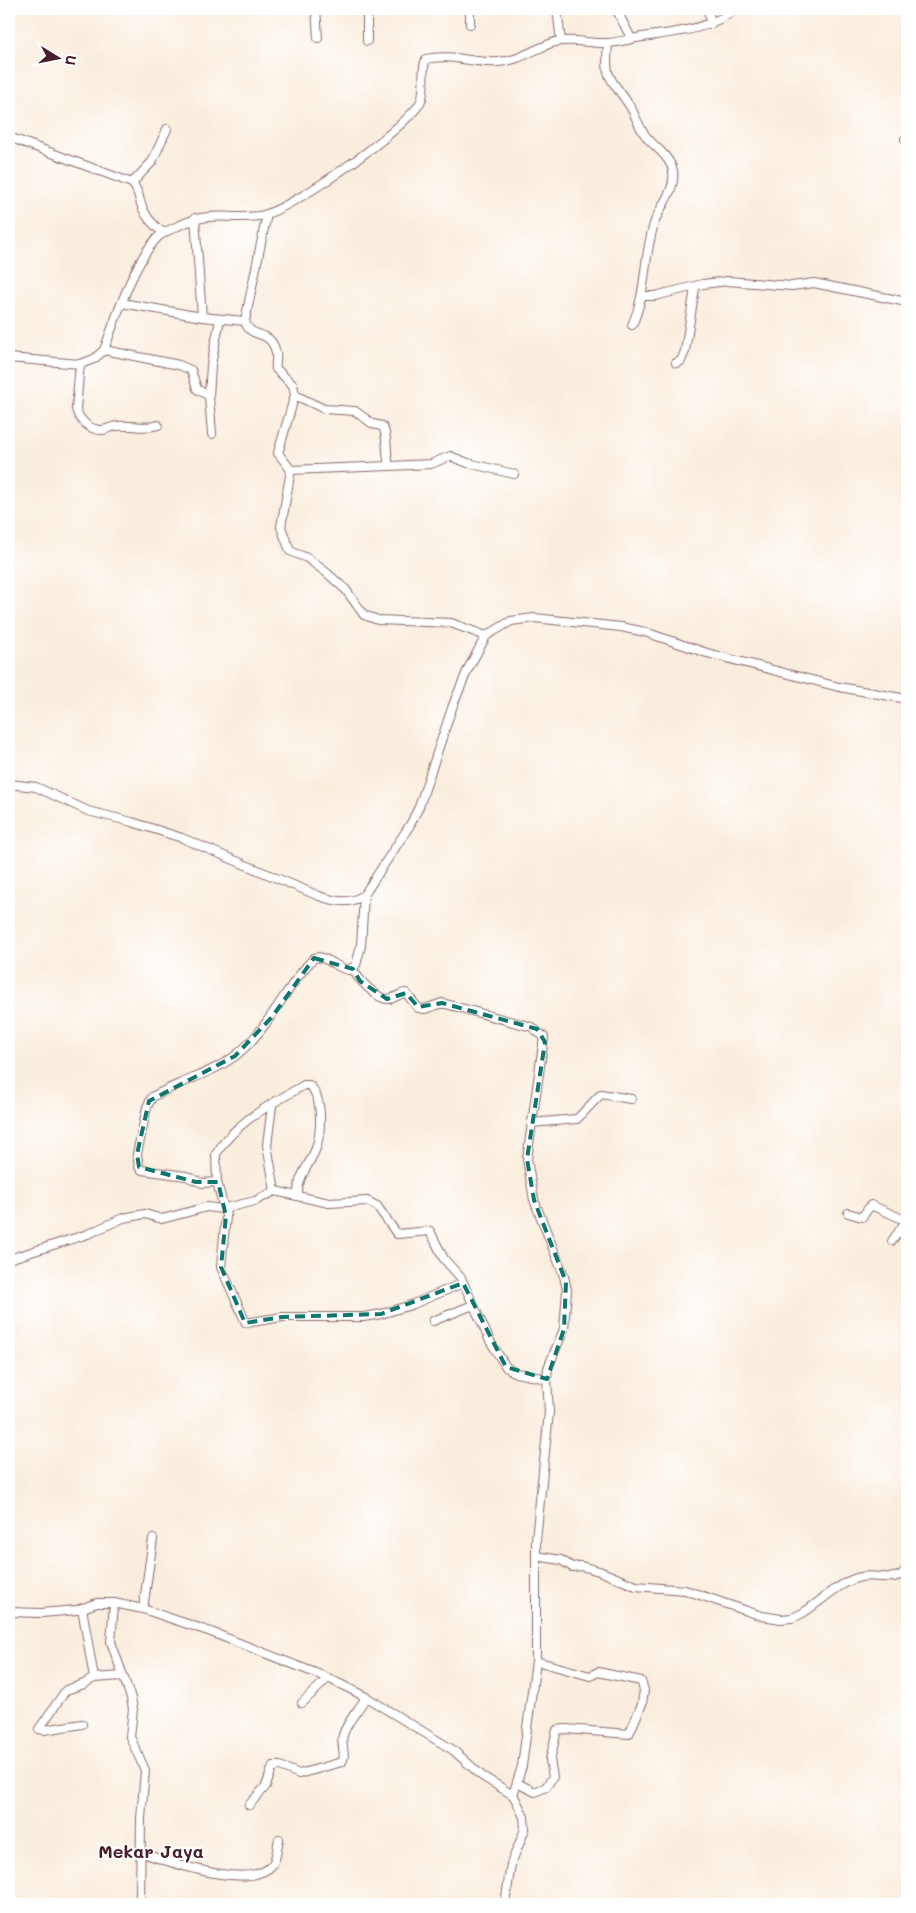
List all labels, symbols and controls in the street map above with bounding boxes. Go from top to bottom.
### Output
north arrow [32,32,82,82]
text: U [61,54,82,67]
district label: Mekar Jaya [98,1839,204,1863]

